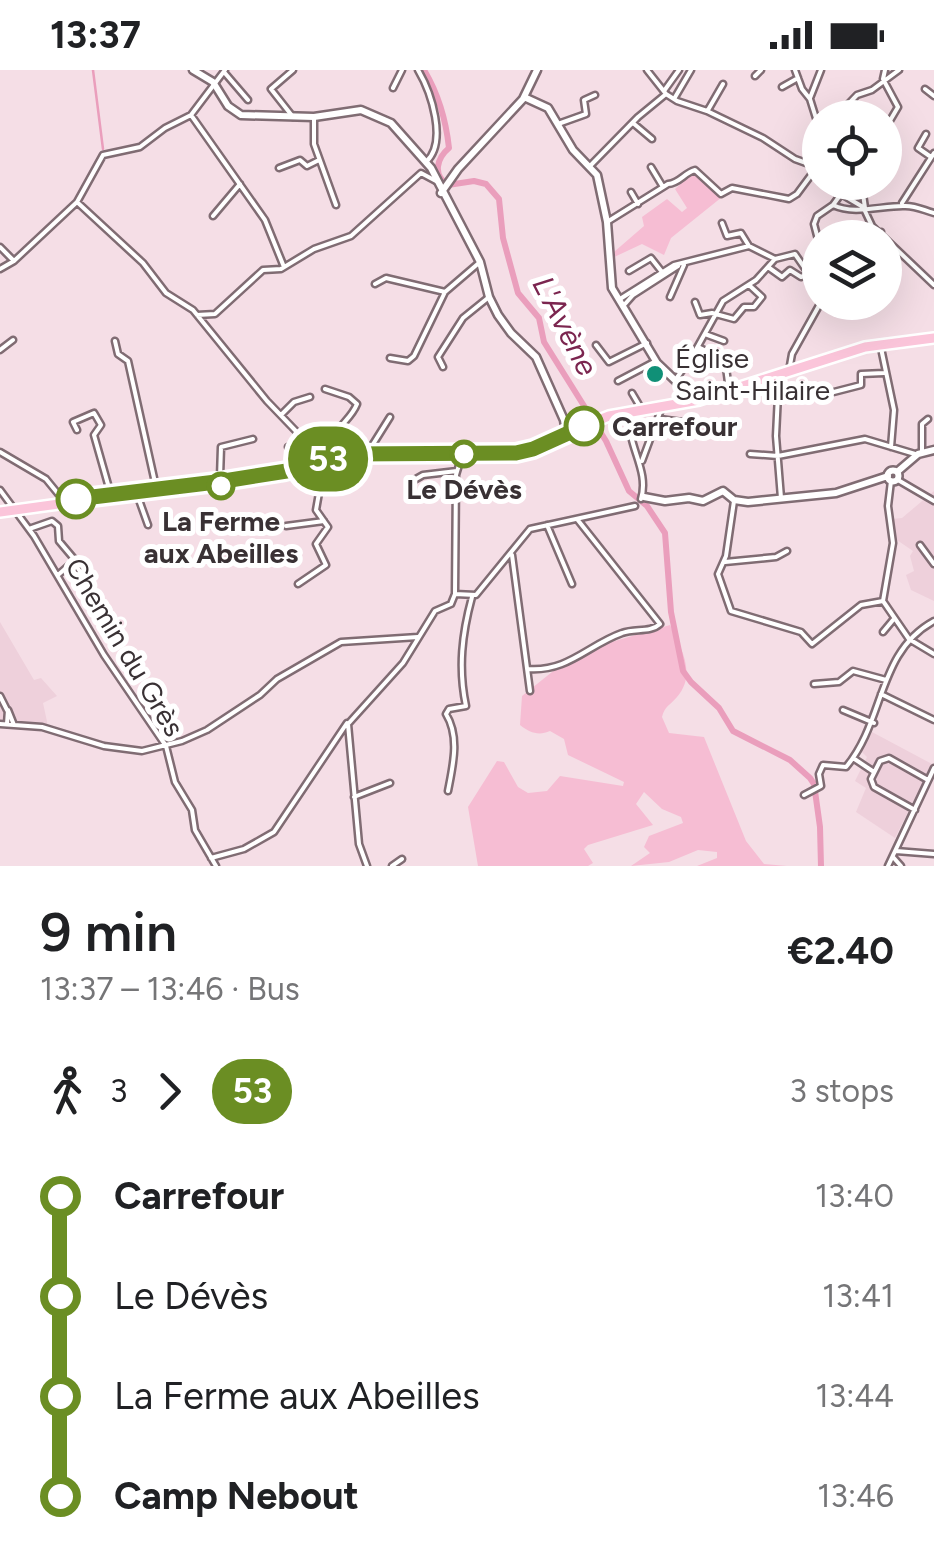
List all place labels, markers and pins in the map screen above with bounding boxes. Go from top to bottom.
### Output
place label: Église Saint-Hilaire [675,341,830,407]
marker: Église Saint-Hilaire [644,363,666,385]
marker: Carrefour [565,407,603,445]
place label: Carrefour [612,409,738,443]
marker: Le Dévès [451,441,477,467]
place label: Le Dévès [406,472,522,506]
marker: La Ferme aux Abeilles [208,473,234,499]
unlabelled marker [57,480,95,518]
place label: La Ferme aux Abeilles [144,504,298,570]

